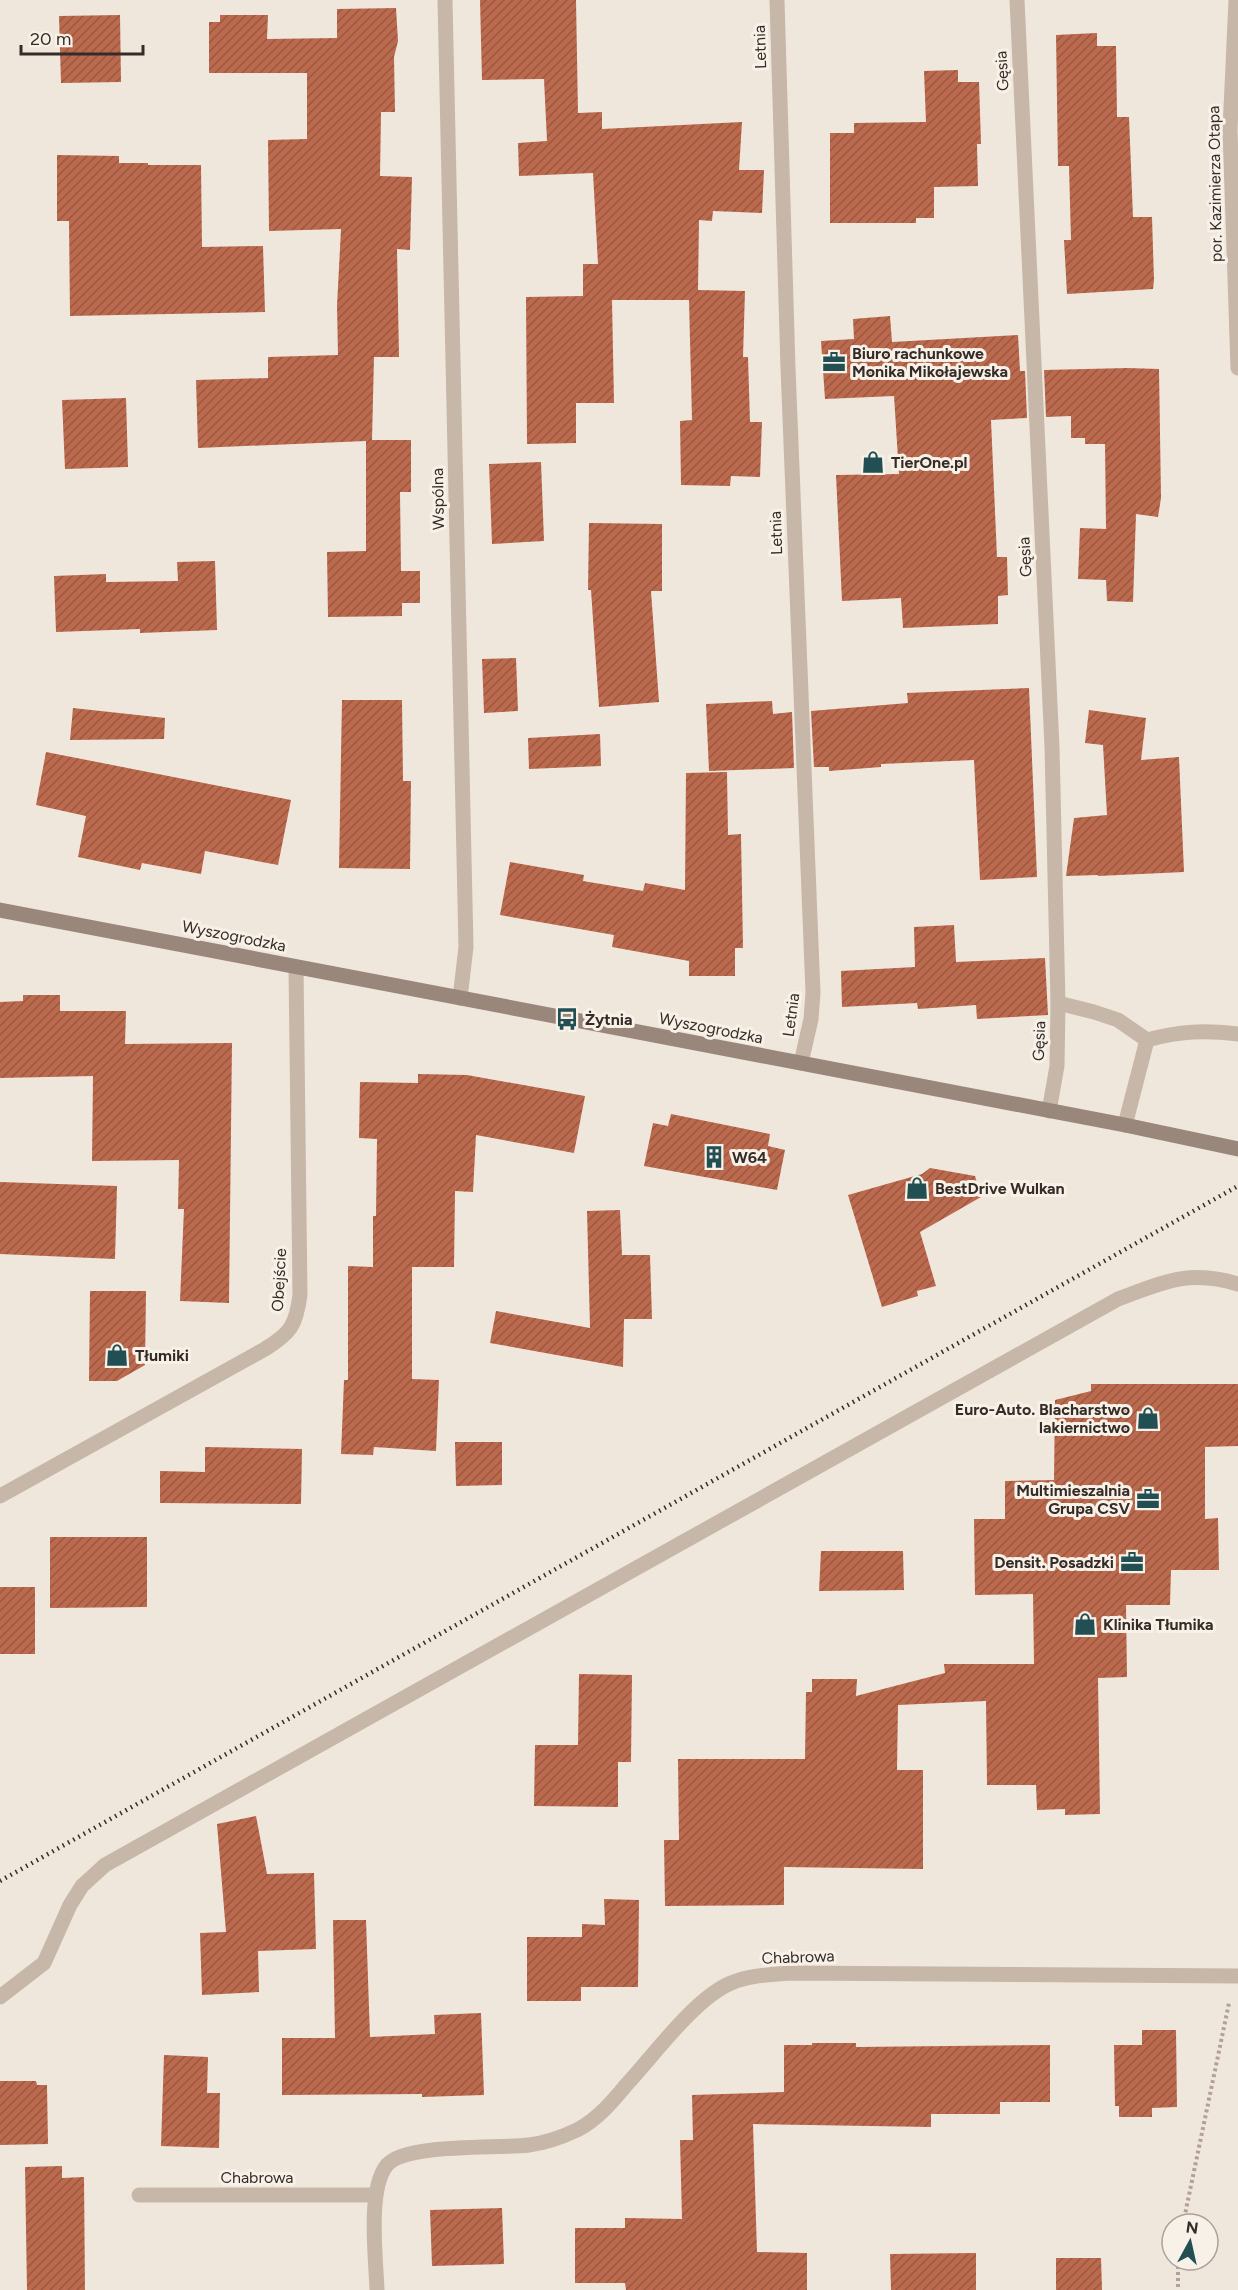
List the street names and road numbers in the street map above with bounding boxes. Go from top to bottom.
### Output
street label: Letnia [750,25,770,69]
street label: Gęsia [991,50,1013,92]
street label: por. Kazimierza Otapa [1204,106,1226,262]
street label: Wspólna [428,468,448,530]
street label: Letnia [766,511,786,555]
street label: Gęsia [1014,536,1036,578]
street label: Wyszogrodzka [180,917,288,955]
street label: Letnia [779,992,803,1038]
street label: Wyszogrodzka [657,1009,765,1047]
street label: Gęsia [1029,1021,1049,1061]
street label: Obejście [268,1248,290,1312]
street label: Chabrowa [761,1946,835,1968]
street label: Chabrowa [221,2168,294,2187]

